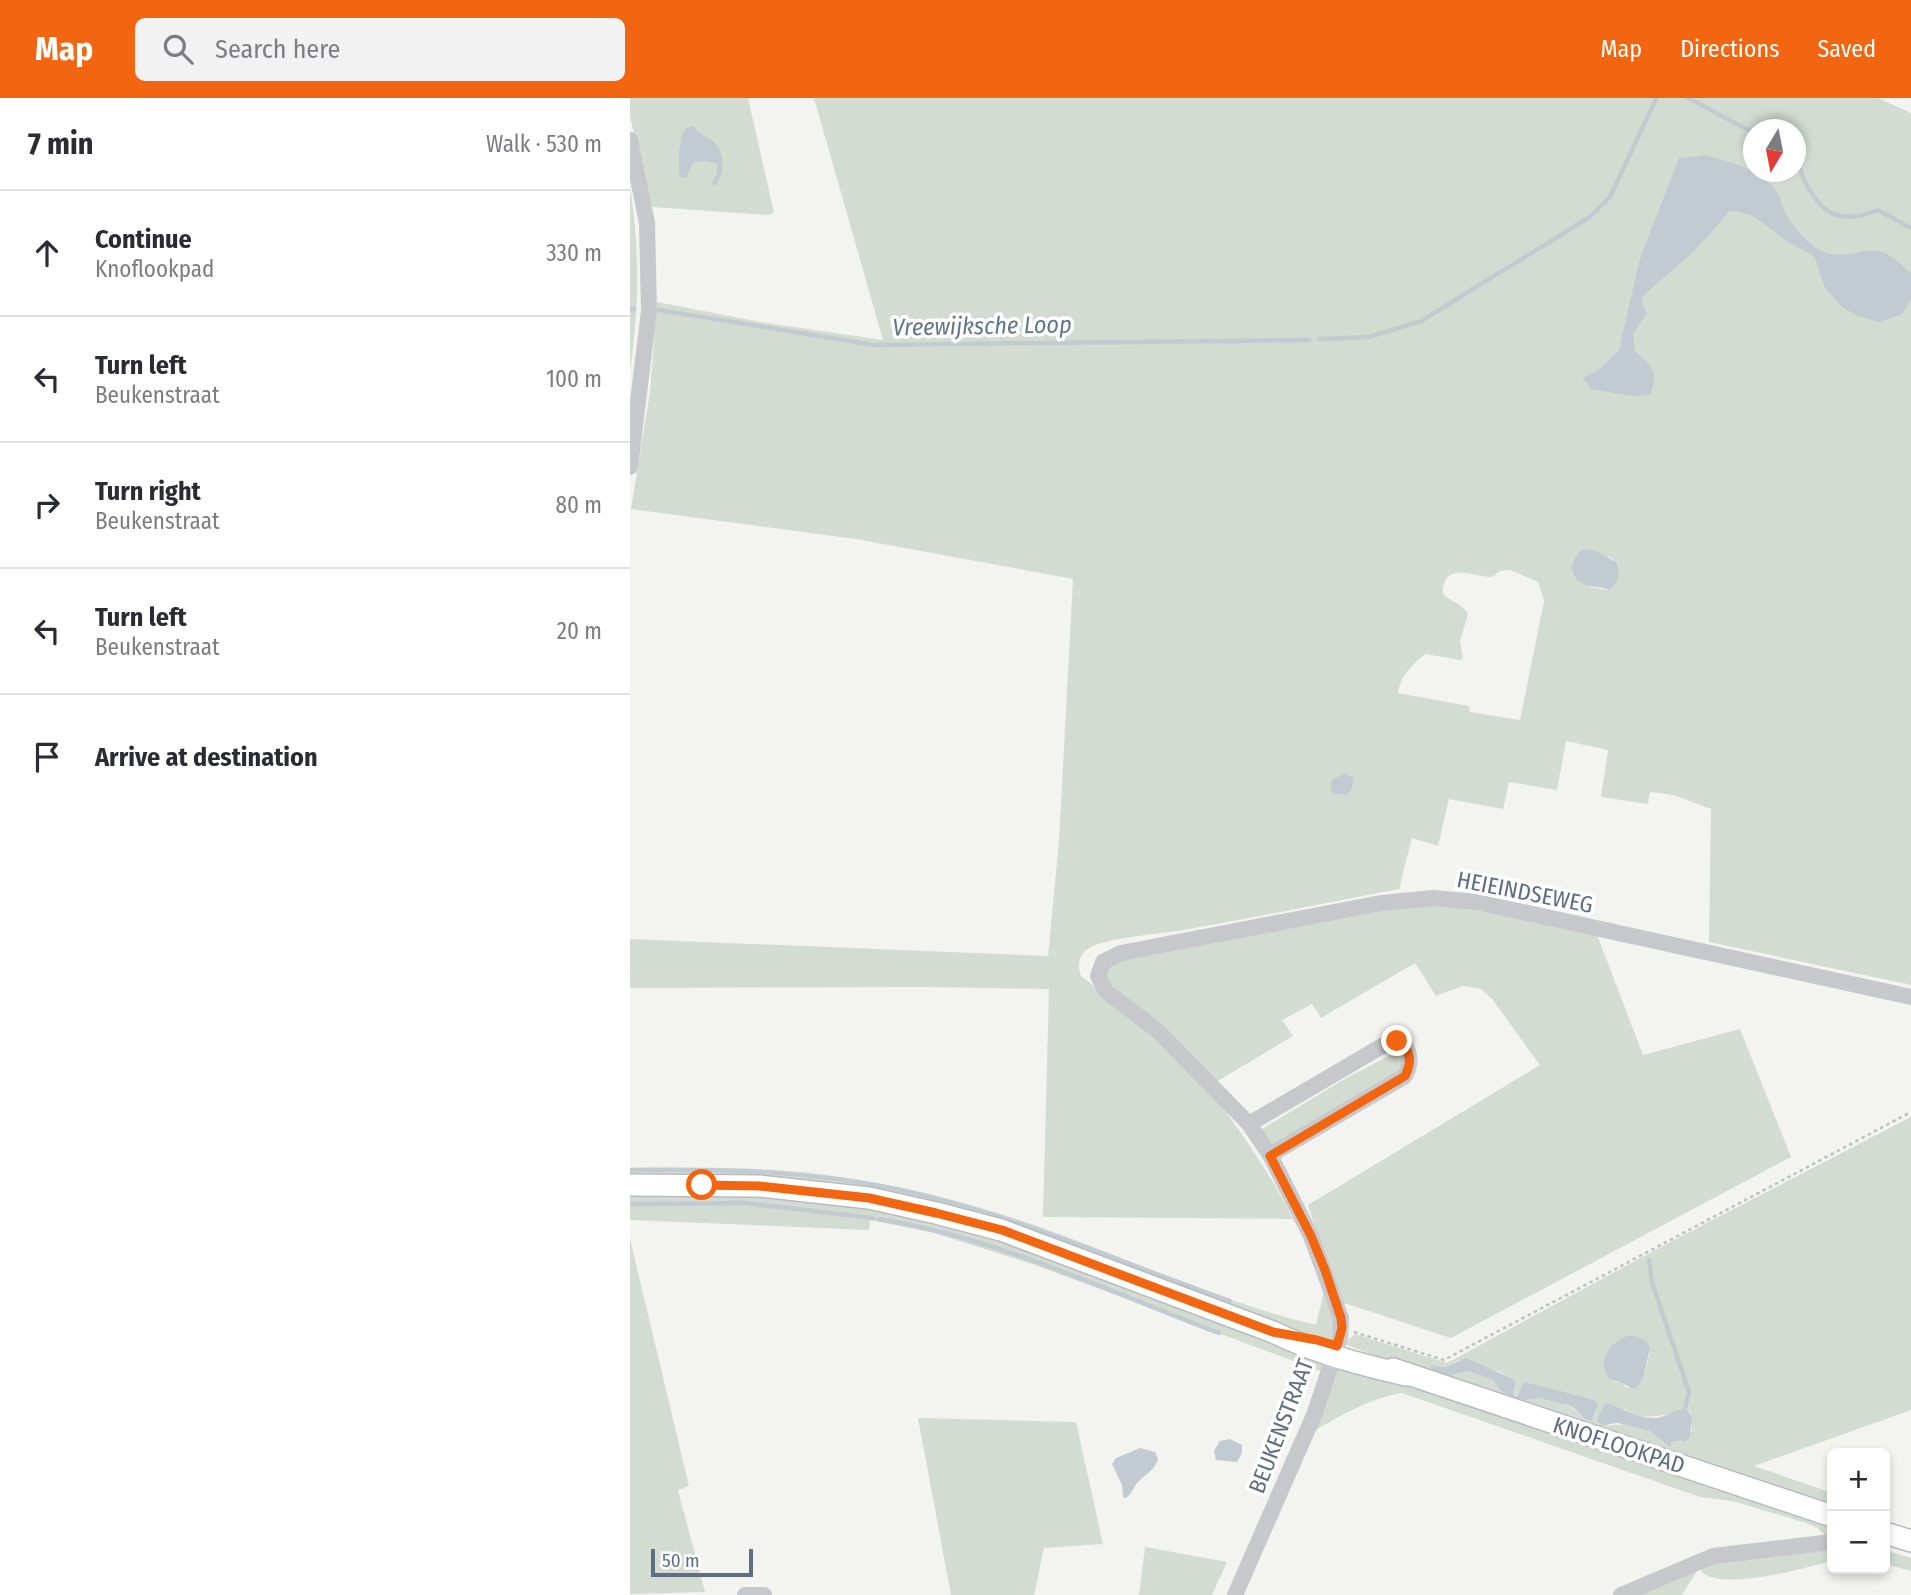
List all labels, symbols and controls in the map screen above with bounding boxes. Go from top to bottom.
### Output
search box [135,18,625,81]
text: Map [35,29,93,69]
icon: search [159,30,197,68]
text: Search here [215,34,340,65]
text: Map [1601,35,1642,63]
text: Directions [1680,35,1779,63]
text: Saved [1817,35,1876,63]
north arrow [1743,119,1806,182]
text: 7 min [28,126,93,162]
text: Walk · 530 m [486,130,602,158]
text: Continue [95,224,192,255]
icon: ahead [28,234,66,272]
text: 330 m [546,239,602,267]
text: Knoflookpad [95,255,214,283]
water label: Vreewijksche Loop [892,310,1072,342]
text: Turn left [95,350,187,381]
icon: left [28,360,66,398]
text: 100 m [546,365,602,393]
text: Beukenstraat [95,381,220,409]
text: Turn right [95,476,201,507]
icon: right [28,486,66,524]
text: 80 m [555,491,602,519]
text: Beukenstraat [95,507,220,535]
text: Turn left [95,602,187,633]
icon: left [28,612,66,650]
text: 20 m [557,617,602,645]
text: Beukenstraat [95,633,220,661]
icon: arrive [28,738,66,776]
text: Arrive at destination [95,742,318,773]
street label: HEIEINDSEWEG [1455,865,1595,919]
route end [1381,1025,1412,1056]
route start [686,1169,717,1200]
street label: BEUKENSTRAAT [1243,1355,1320,1497]
street label: KNOFLOOKPAD [1550,1411,1688,1479]
map controls [1827,1448,1890,1574]
button: + [1827,1448,1890,1511]
button: − [1827,1511,1890,1574]
scale bar [651,1546,752,1578]
text: 50 m [662,1549,700,1572]

